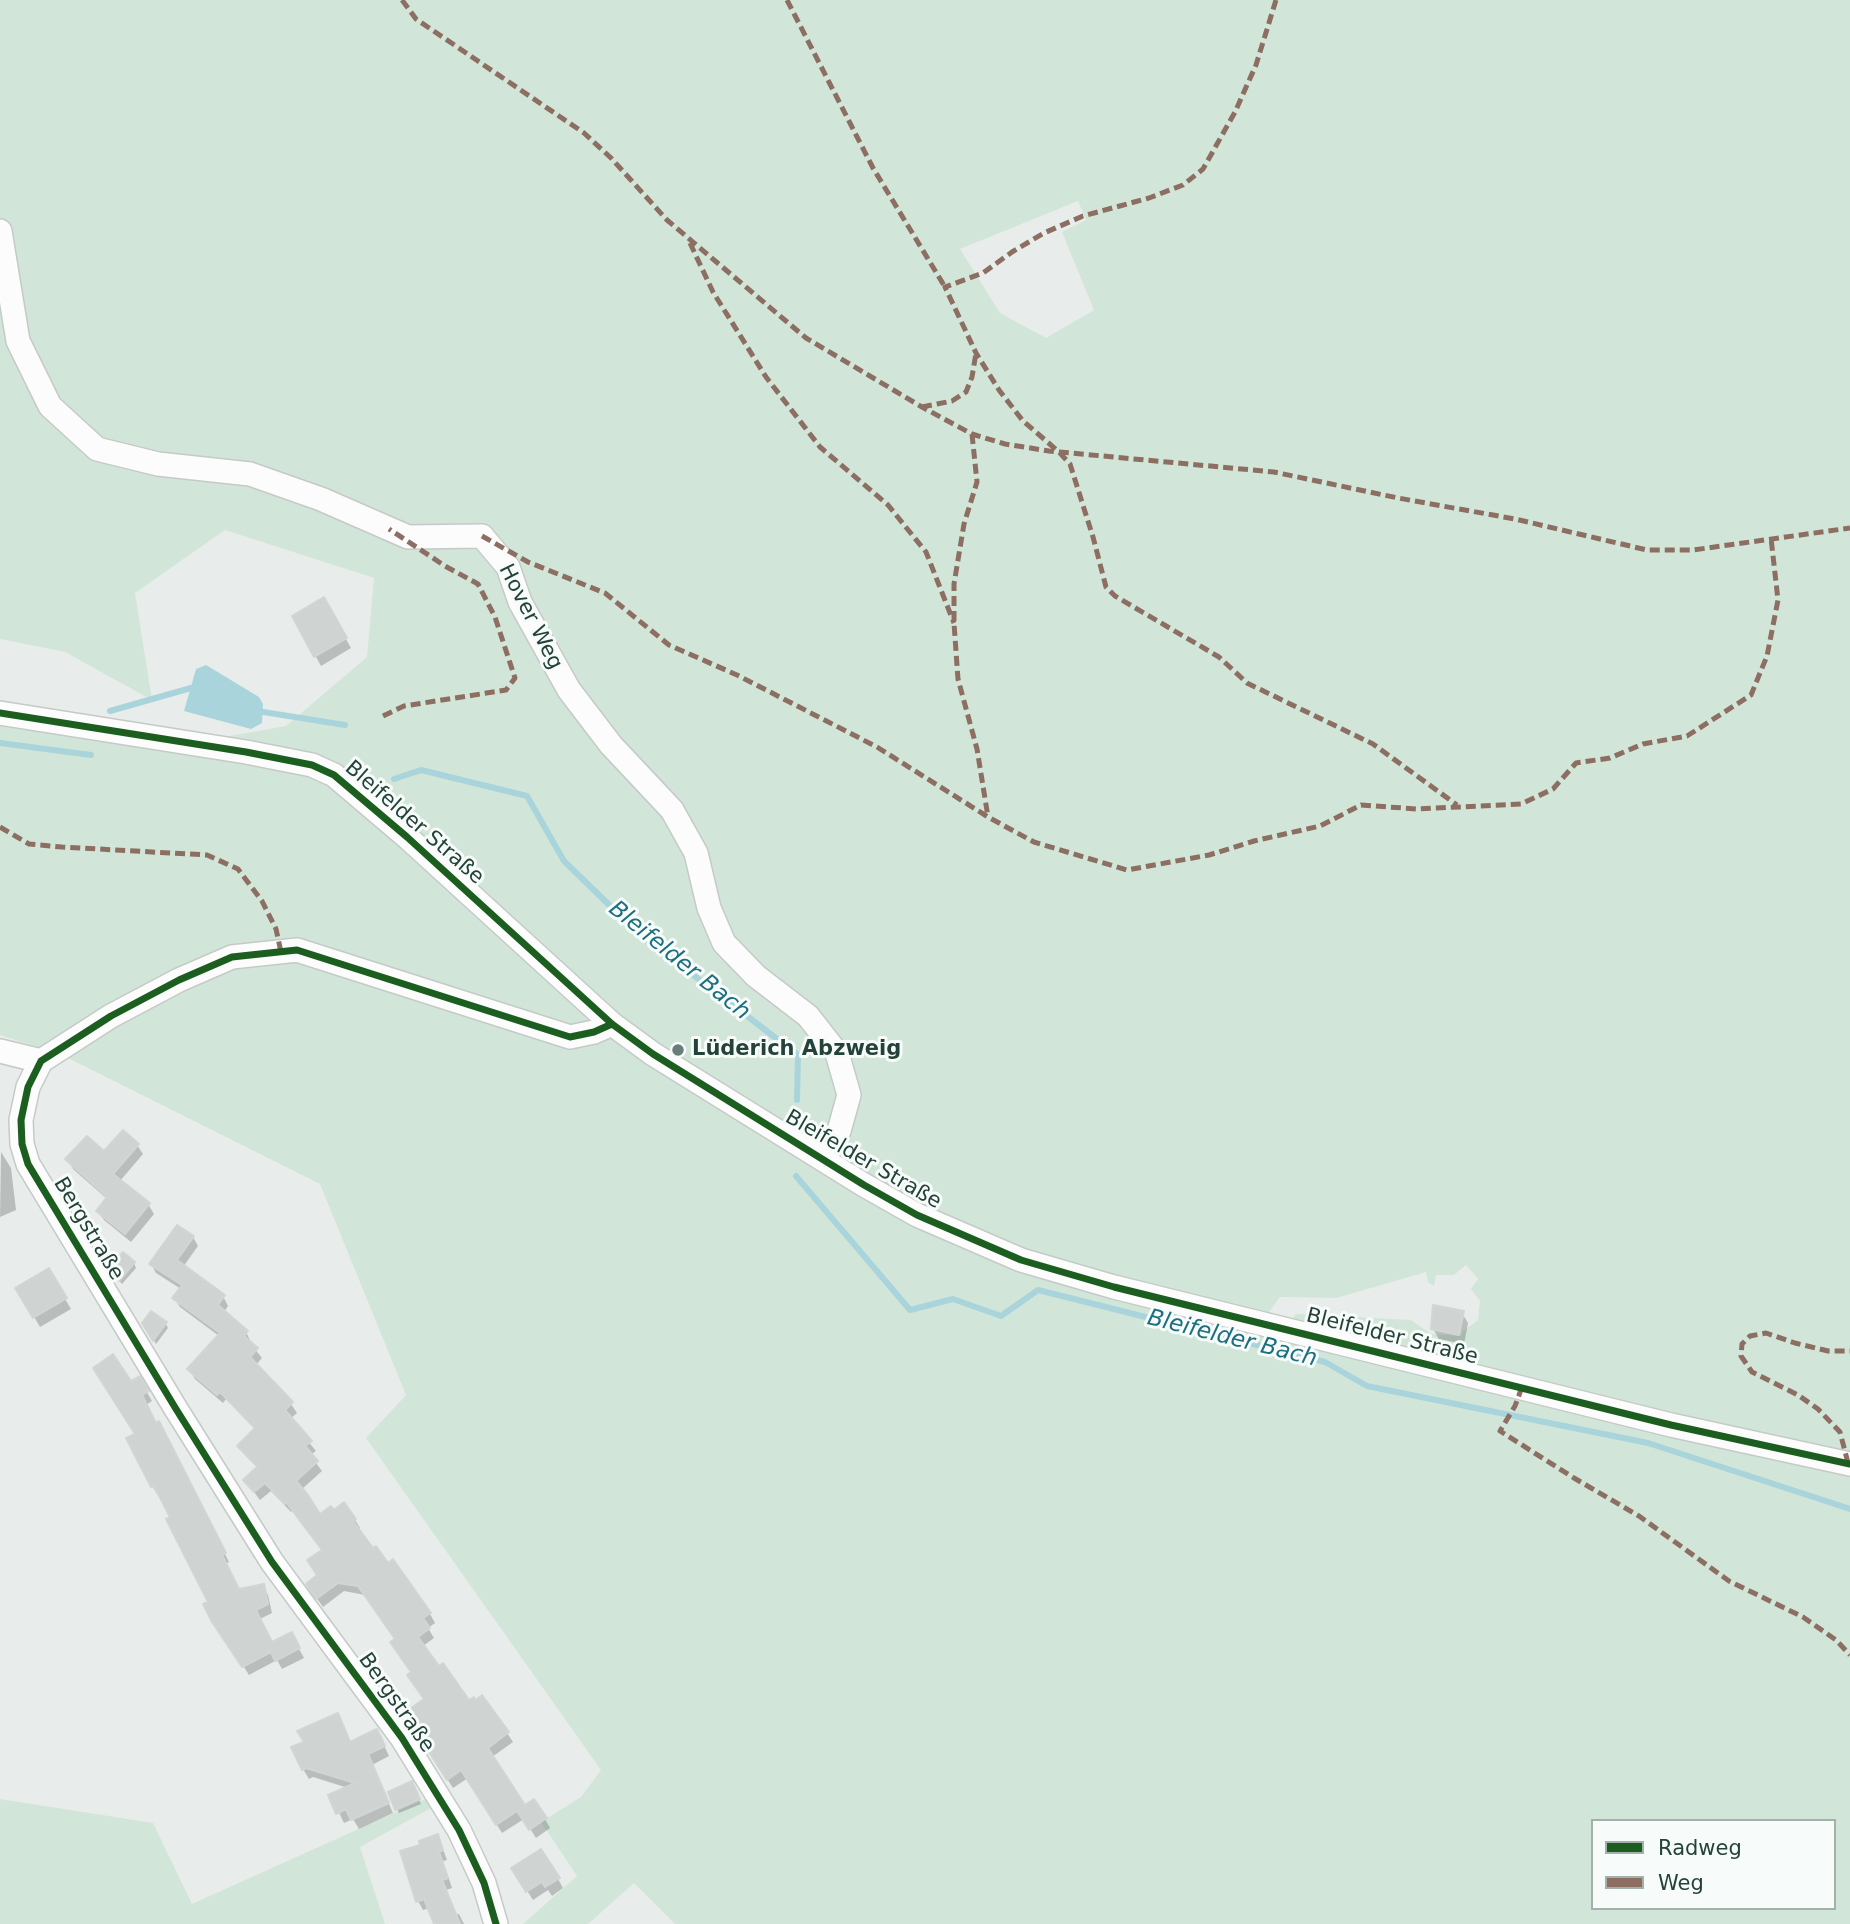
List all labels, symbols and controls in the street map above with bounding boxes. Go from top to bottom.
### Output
street label: Hover Weg [493,560,567,674]
street label: Bleifelder Straße [339,756,489,890]
water label: Bleifelder Bach [603,896,755,1026]
place label: Lüderich Abzweig [692,1037,901,1063]
marker: Lüderich Abzweig [670,1042,686,1058]
street label: Bleifelder Straße [781,1105,945,1215]
street label: Bergstraße [47,1173,129,1285]
street label: Bleifelder Straße [1304,1303,1480,1371]
water label: Bleifelder Bach [1144,1305,1320,1373]
street label: Bergstraße [352,1648,440,1758]
legend [1591,1819,1836,1910]
text: Radweg [1658,1836,1742,1860]
text: Weg [1658,1871,1704,1895]

